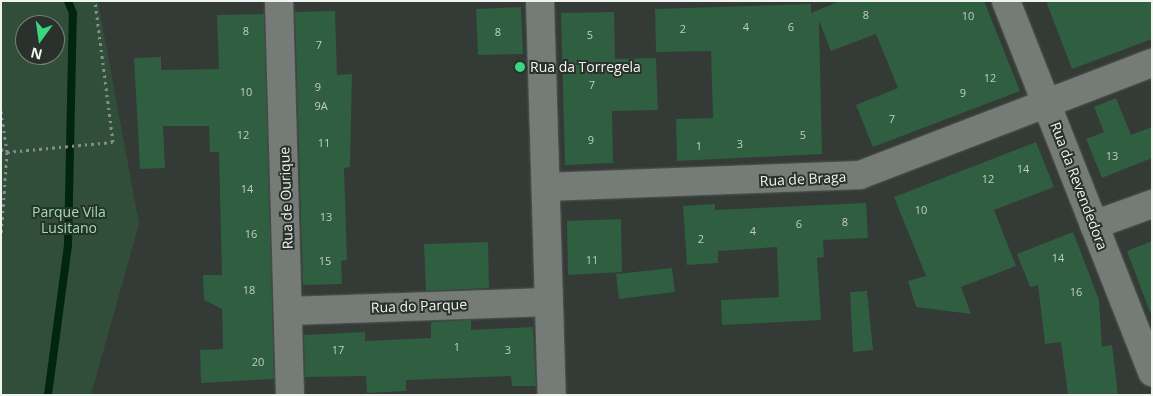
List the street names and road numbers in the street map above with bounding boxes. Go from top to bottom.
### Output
street label: Rua da Revendedora [1047,120,1111,252]
street label: Rua de Ourique [276,147,296,249]
street label: Rua de Braga [759,168,847,190]
street label: Rua do Parque [371,296,467,316]

